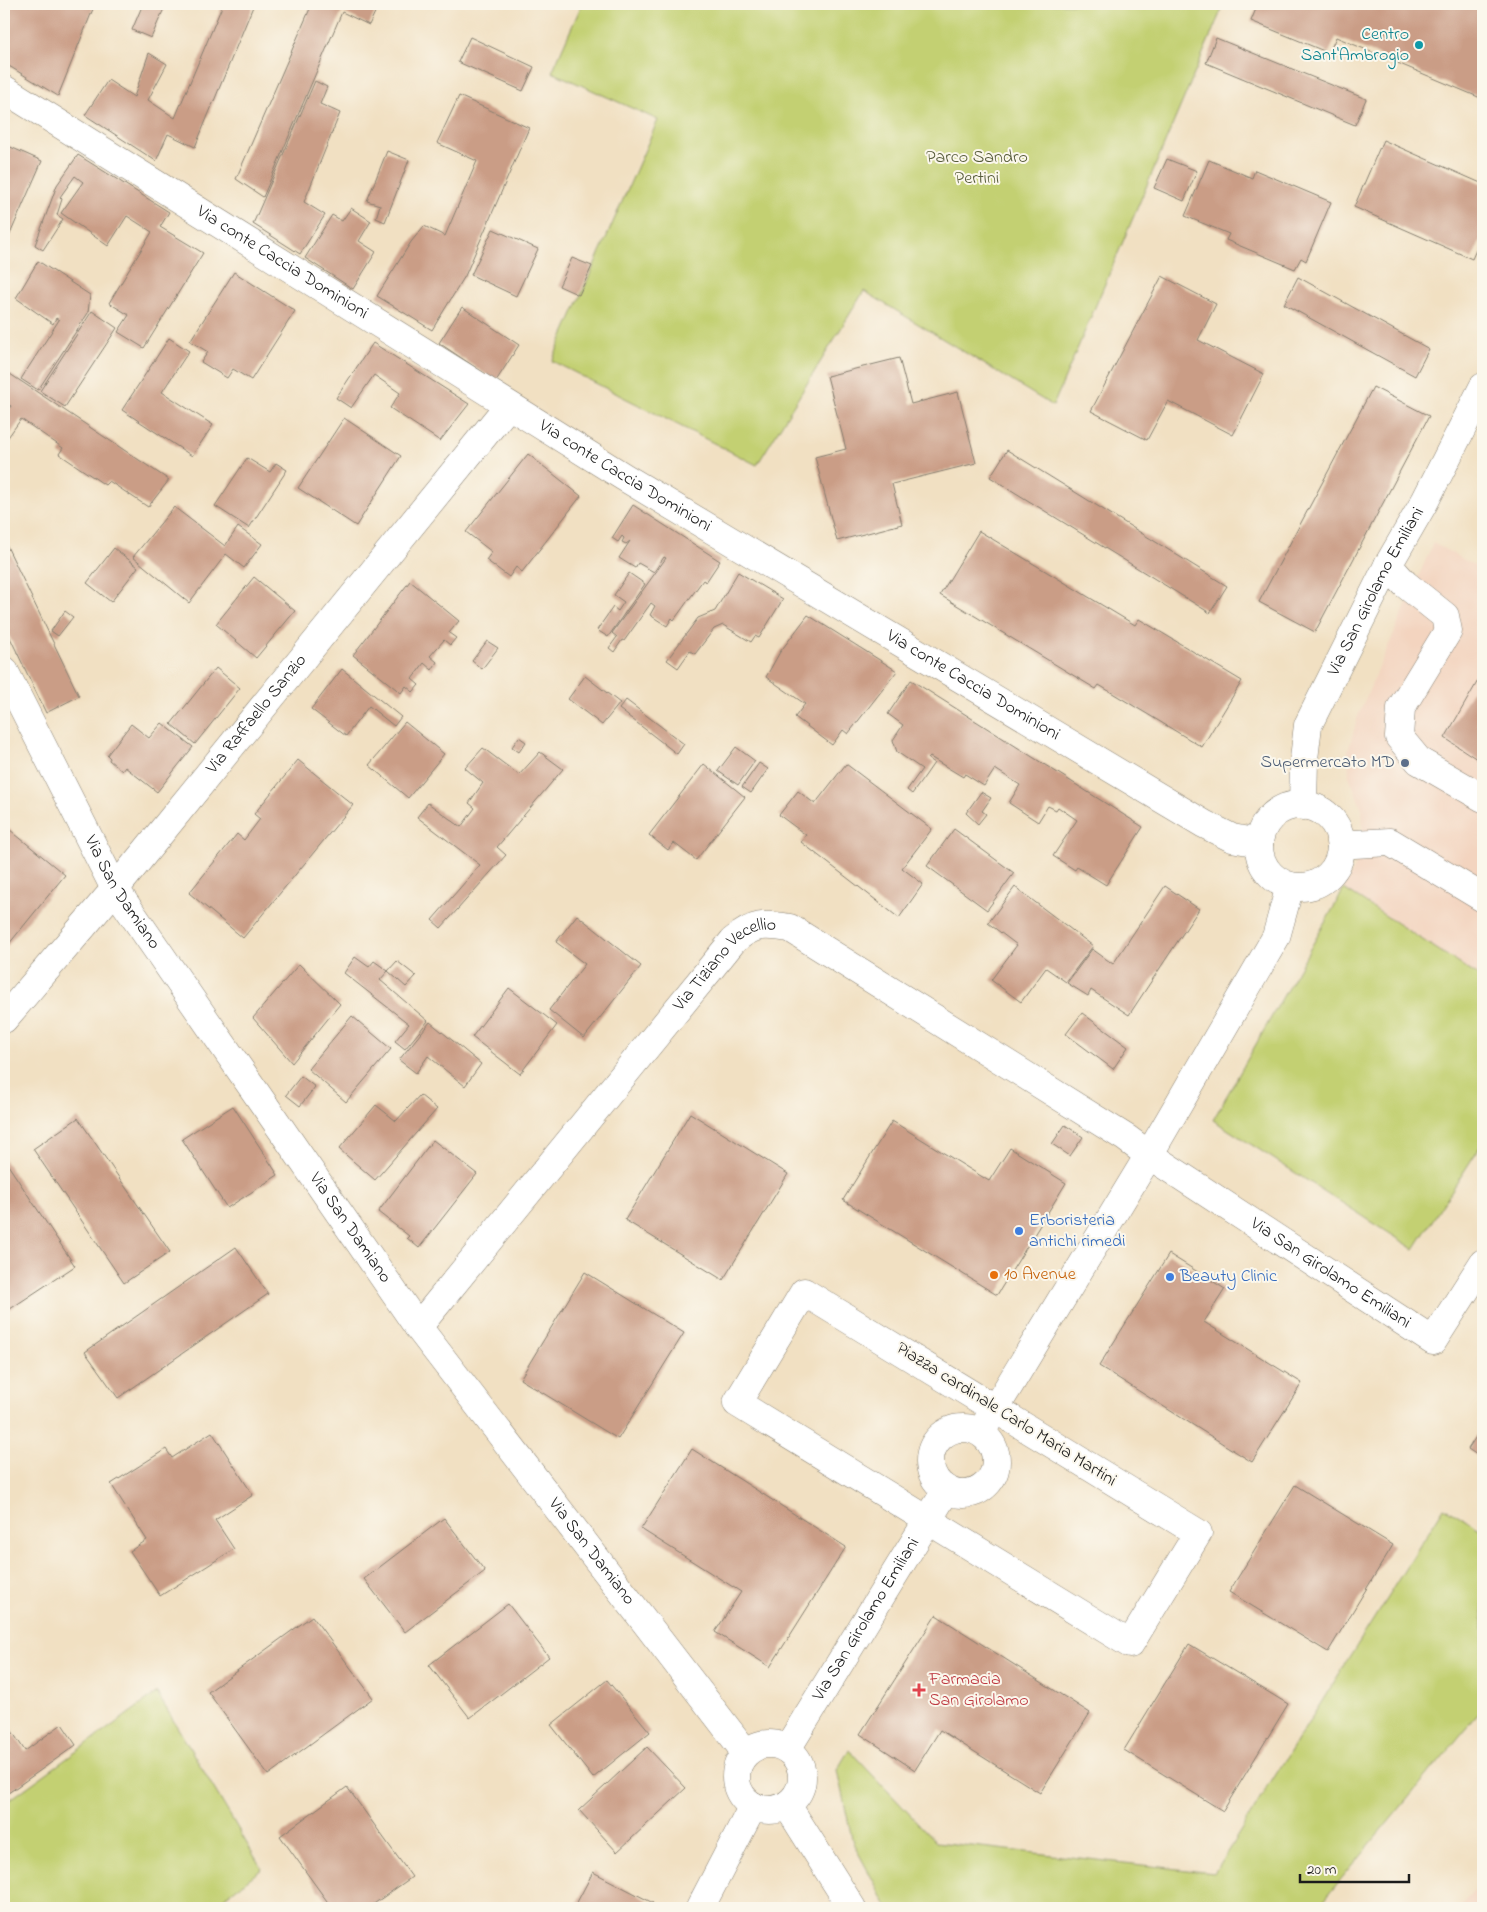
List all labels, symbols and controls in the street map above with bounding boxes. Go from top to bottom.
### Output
place label: Centro Sant'Ambrogio [1301,22,1409,70]
marker: Centro Sant'Ambrogio [1413,39,1425,51]
park label: Parco Sandro Pertini [926,145,1028,192]
street label: Via conte Caccia Dominioni [190,199,373,327]
street label: Via conte Caccia Dominioni [533,413,716,539]
street label: Via San Girolamo Emiliani [1321,503,1432,682]
street label: Via conte Caccia Dominioni [880,623,1065,748]
street label: Via Raffaello Sanzio [200,649,314,781]
place label: Supermercato MD [1260,750,1395,776]
marker: Supermercato MD [1399,757,1411,769]
street label: Via San Damiano [77,830,166,955]
street label: Via Tiziano Vecellio [667,912,777,1018]
street label: Via San Damiano [302,1167,397,1289]
place label: Erboristeria antichi rimedi [1029,1208,1125,1255]
street label: Via San Girolamo Emiliani [1244,1211,1416,1336]
marker: Erboristeria antichi rimedi [1013,1225,1025,1237]
place label: 10 Avenue [1004,1262,1077,1288]
place label: Beauty Clinic [1179,1264,1277,1290]
marker: 10 Avenue [988,1269,1000,1281]
marker: Beauty Clinic [1164,1271,1176,1283]
street label: Piazza cardinale Carlo Maria Martini [891,1336,1121,1494]
street label: Via San Damiano [541,1492,641,1611]
street label: Via San Girolamo Emiliani [806,1533,927,1707]
place label: Farmacia San Girolamo [928,1667,1029,1714]
marker: Farmacia San Girolamo [913,1684,925,1696]
scale bar [1300,1852,1408,1884]
text: 20 m [1307,1859,1337,1881]

